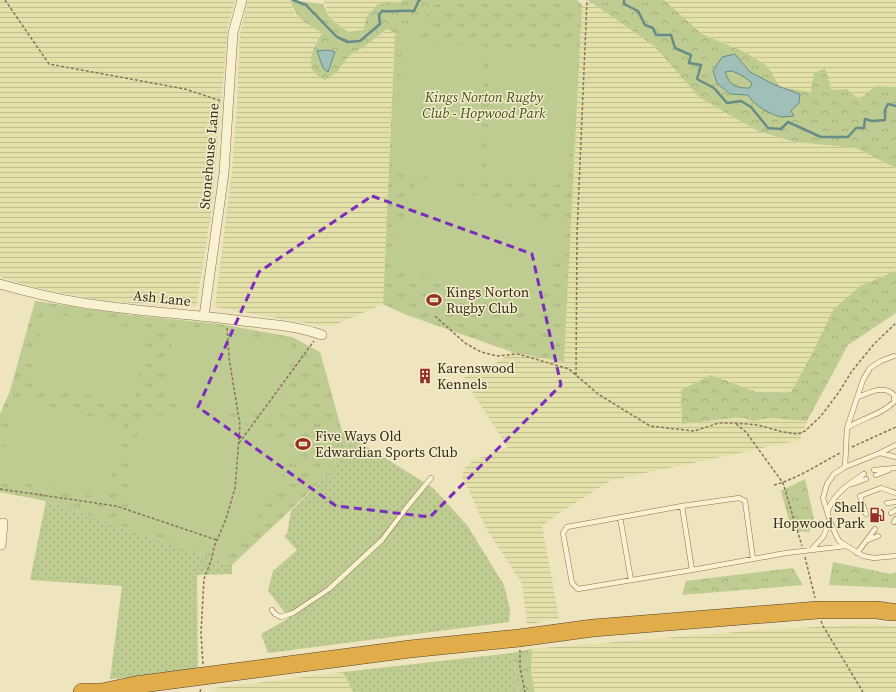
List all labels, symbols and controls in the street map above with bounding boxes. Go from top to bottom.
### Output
park label: Kings Norton Rugby Club - Hopwood Park [422,87,546,123]
street label: Stonehouse Lane [194,102,224,210]
place label: Kings Norton Rugby Club [446,282,530,318]
street label: Ash Lane [132,285,192,311]
sports icon: Kings Norton Rugby Club [425,291,443,309]
place label: Karenswood Kennels [437,358,515,394]
building icon: Karenswood Kennels [416,367,434,385]
place label: Five Ways Old Edwardian Sports Club [315,426,458,462]
sports icon: Five Ways Old Edwardian Sports Club [294,435,312,453]
place label: Shell Hopwood Park [773,497,865,533]
fuel station icon: Shell Hopwood Park [868,506,886,524]

